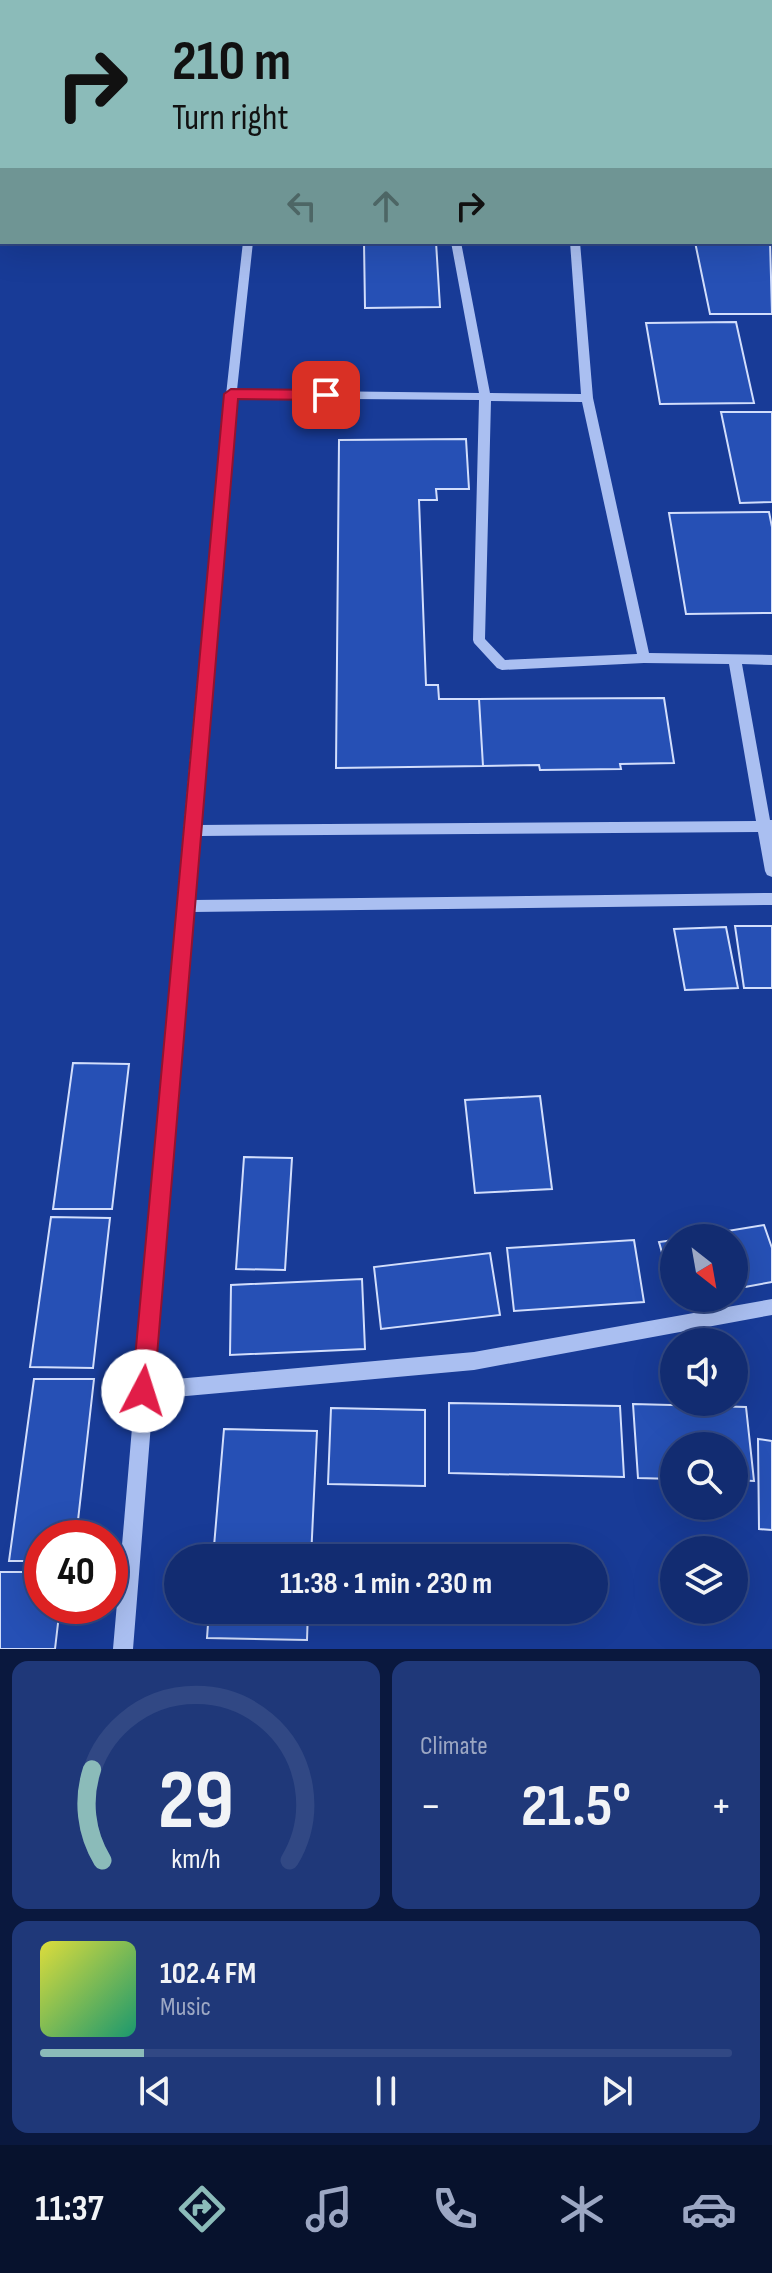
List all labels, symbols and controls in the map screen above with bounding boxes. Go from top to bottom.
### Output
text: 210 m [172,29,291,96]
icon: right [40,32,144,136]
text: Turn right [172,97,289,140]
icon: left [280,184,324,228]
icon: ahead [364,184,408,228]
icon: right [448,184,492,228]
pin [292,361,360,429]
icon: arrive [304,373,348,417]
north arrow [660,1224,748,1312]
map controls [660,1224,748,1624]
button: sound [660,1328,748,1416]
position arrow [101,1349,185,1433]
button: search [660,1432,748,1520]
speed limit sign: 40 [24,1520,128,1624]
button: layers [660,1536,748,1624]
text: 11:38 · 1 min · 230 m [280,1566,492,1602]
text: Climate [420,1731,488,1762]
text: 29 [158,1752,234,1852]
text: 21.5° [521,1771,631,1843]
text: − [420,1780,442,1833]
text: + [710,1780,732,1833]
text: km/h [171,1842,221,1877]
text: 102.4 FM [160,1956,256,1992]
text: Music [160,1992,211,2023]
icon: previous [133,2069,177,2113]
icon: pause [364,2069,408,2113]
icon: next [595,2069,639,2113]
icon: directions [174,2181,230,2237]
icon: music [301,2181,357,2237]
icon: phone [427,2181,483,2237]
icon: climate [554,2181,610,2237]
icon: car [681,2181,737,2237]
text: 11:37 [35,2188,103,2231]

